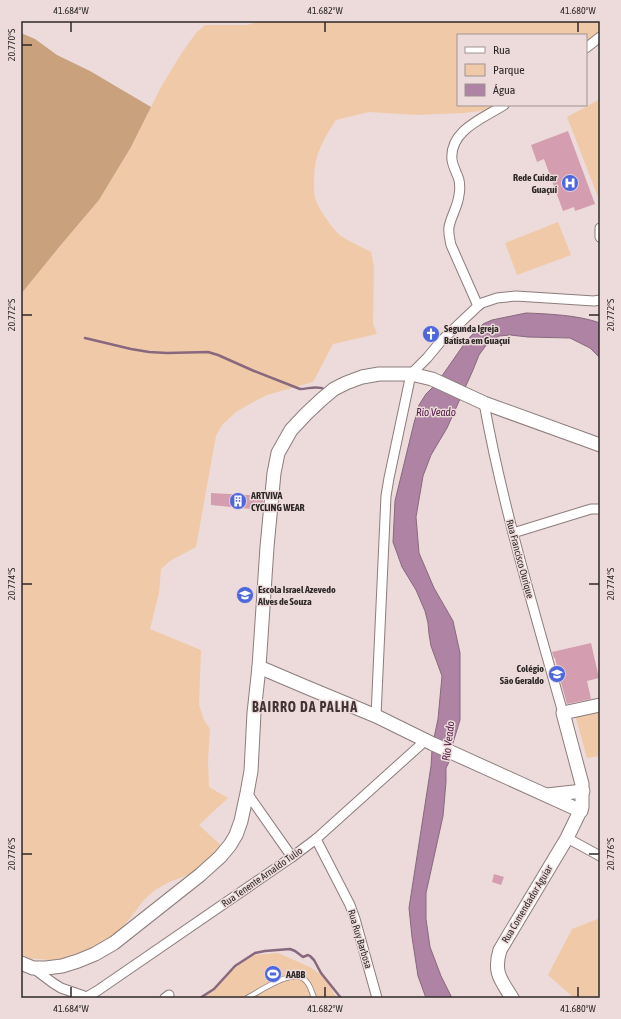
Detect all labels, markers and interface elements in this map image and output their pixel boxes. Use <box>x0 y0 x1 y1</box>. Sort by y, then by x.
text: 41.684°W <box>53 5 89 16</box>
text: 41.682°W <box>307 5 343 16</box>
text: 41.680°W <box>560 5 596 16</box>
text: 20.770°S <box>6 29 17 61</box>
legend <box>457 34 587 106</box>
text: Rua <box>493 43 510 57</box>
text: Parque <box>493 63 525 77</box>
text: Água <box>493 83 515 97</box>
place label: Rede Cuidar Guaçuí <box>513 172 558 195</box>
hospital icon: Rede Cuidar Guaçuí <box>560 173 580 193</box>
text: 20.772°S <box>6 299 17 331</box>
text: 20.772°S <box>605 299 616 331</box>
place label: Segunda Igreja Batista em Guaçuí <box>444 323 510 346</box>
church icon: Segunda Igreja Batista em Guaçuí <box>421 324 441 344</box>
water label: Rio Veado <box>416 406 456 418</box>
place label: ARTVIVA CYCLING WEAR <box>250 490 305 513</box>
building icon: ARTVIVA CYCLING WEAR <box>228 491 248 511</box>
street label: Rua Francisco Ourique <box>504 518 536 600</box>
text: 20.774°S <box>6 568 17 600</box>
text: 20.774°S <box>605 568 616 600</box>
place label: Escola Israel Azevedo Alves de Souza <box>257 584 336 607</box>
school or university icon: Escola Israel Azevedo Alves de Souza <box>235 585 255 605</box>
place label: Colégio São Geraldo <box>500 663 544 686</box>
school or university icon: Colégio São Geraldo <box>547 664 567 684</box>
district label: BAIRRO DA PALHA <box>252 699 358 715</box>
water label: Rio Veado <box>440 720 456 762</box>
text: 20.776°S <box>6 838 17 870</box>
text: 20.776°S <box>605 838 616 870</box>
street label: Rua Tenente Arnaldo Tulio <box>219 845 305 909</box>
street label: Rua Comendador Aguiar <box>499 862 555 945</box>
street label: Rua Ruy Barbosa <box>346 908 374 970</box>
sports icon: AABB <box>263 964 283 984</box>
place label: AABB <box>285 969 306 980</box>
text: 41.684°W <box>53 1003 89 1014</box>
text: 41.682°W <box>307 1003 343 1014</box>
text: 41.680°W <box>560 1003 596 1014</box>

